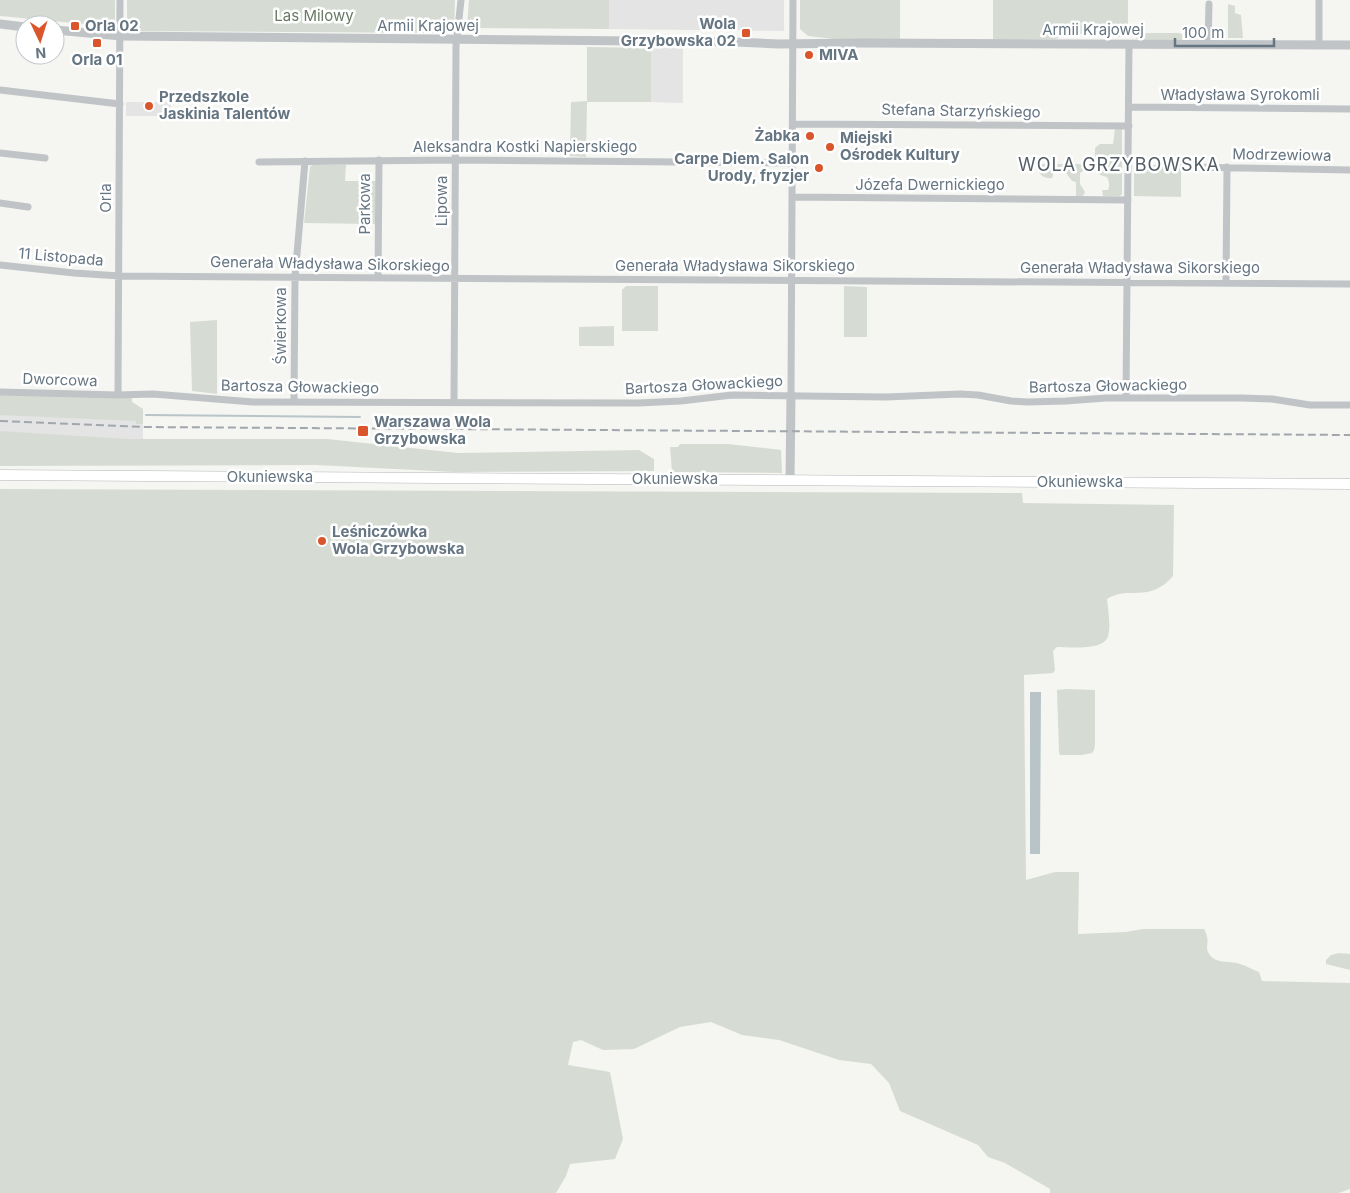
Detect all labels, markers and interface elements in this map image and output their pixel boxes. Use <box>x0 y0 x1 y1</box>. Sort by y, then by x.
park label: Las Milowy <box>274 6 354 25</box>
place label: Wola Grzybowska 02 <box>621 14 736 50</box>
north arrow <box>15 15 65 65</box>
scale bar <box>1175 15 1274 47</box>
place label: Orla 02 <box>85 16 139 35</box>
street label: Armii Krajowej <box>377 16 479 35</box>
marker: Orla 02 <box>69 20 81 32</box>
street label: Armii Krajowej <box>1042 20 1144 39</box>
text: 100 m <box>1182 23 1224 42</box>
marker: Wola Grzybowska 02 <box>740 27 752 39</box>
marker: Orla 01 <box>91 37 103 49</box>
text: N <box>35 45 47 62</box>
place label: MIVA <box>819 45 858 64</box>
marker: MIVA <box>803 49 815 61</box>
place label: Orla 01 <box>72 50 122 69</box>
street label: Władysława Syrokomli <box>1160 85 1320 104</box>
place label: Przedszkole Jaskinia Talentów <box>159 87 291 123</box>
marker: Przedszkole Jaskinia Talentów <box>143 100 155 112</box>
street label: Stefana Starzyńskiego <box>881 100 1041 121</box>
place label: Żabka <box>754 126 800 145</box>
place label: Miejski Ośrodek Kultury <box>840 128 960 164</box>
marker: Żabka <box>804 130 816 142</box>
street label: Aleksandra Kostki Napierskiego <box>413 137 637 156</box>
marker: Miejski Ośrodek Kultury <box>824 141 836 153</box>
street label: Modrzewiowa <box>1232 144 1332 165</box>
place label: Carpe Diem. Salon Urody, fryzjer <box>674 149 809 185</box>
district label: WOLA GRZYBOWSKA <box>1018 154 1220 175</box>
marker: Carpe Diem. Salon Urody, fryzjer <box>813 162 825 174</box>
street label: Parkowa <box>355 173 374 235</box>
street label: Józefa Dwernickiego <box>855 175 1005 194</box>
street label: Lipowa <box>432 176 451 226</box>
street label: Orla <box>96 183 115 213</box>
street label: 11 Listopada <box>18 243 104 270</box>
street label: Generała Władysława Sikorskiego <box>210 252 450 275</box>
street label: Generała Władysława Sikorskiego <box>615 256 855 275</box>
street label: Generała Władysława Sikorskiego <box>1020 258 1260 277</box>
street label: Świerkowa <box>271 287 290 365</box>
street label: Dworcowa <box>22 369 98 390</box>
street label: Bartosza Głowackiego <box>624 371 784 398</box>
street label: Bartosza Głowackiego <box>1029 375 1187 396</box>
street label: Bartosza Głowackiego <box>221 376 379 397</box>
place label: Warszawa Wola Grzybowska <box>374 412 491 448</box>
marker: Warszawa Wola Grzybowska <box>356 424 370 438</box>
street label: Okuniewska <box>227 467 313 486</box>
street label: Okuniewska <box>632 469 718 488</box>
street label: Okuniewska <box>1037 472 1123 491</box>
place label: Leśniczówka Wola Grzybowska <box>332 522 464 558</box>
marker: Leśniczówka Wola Grzybowska <box>316 535 328 547</box>

